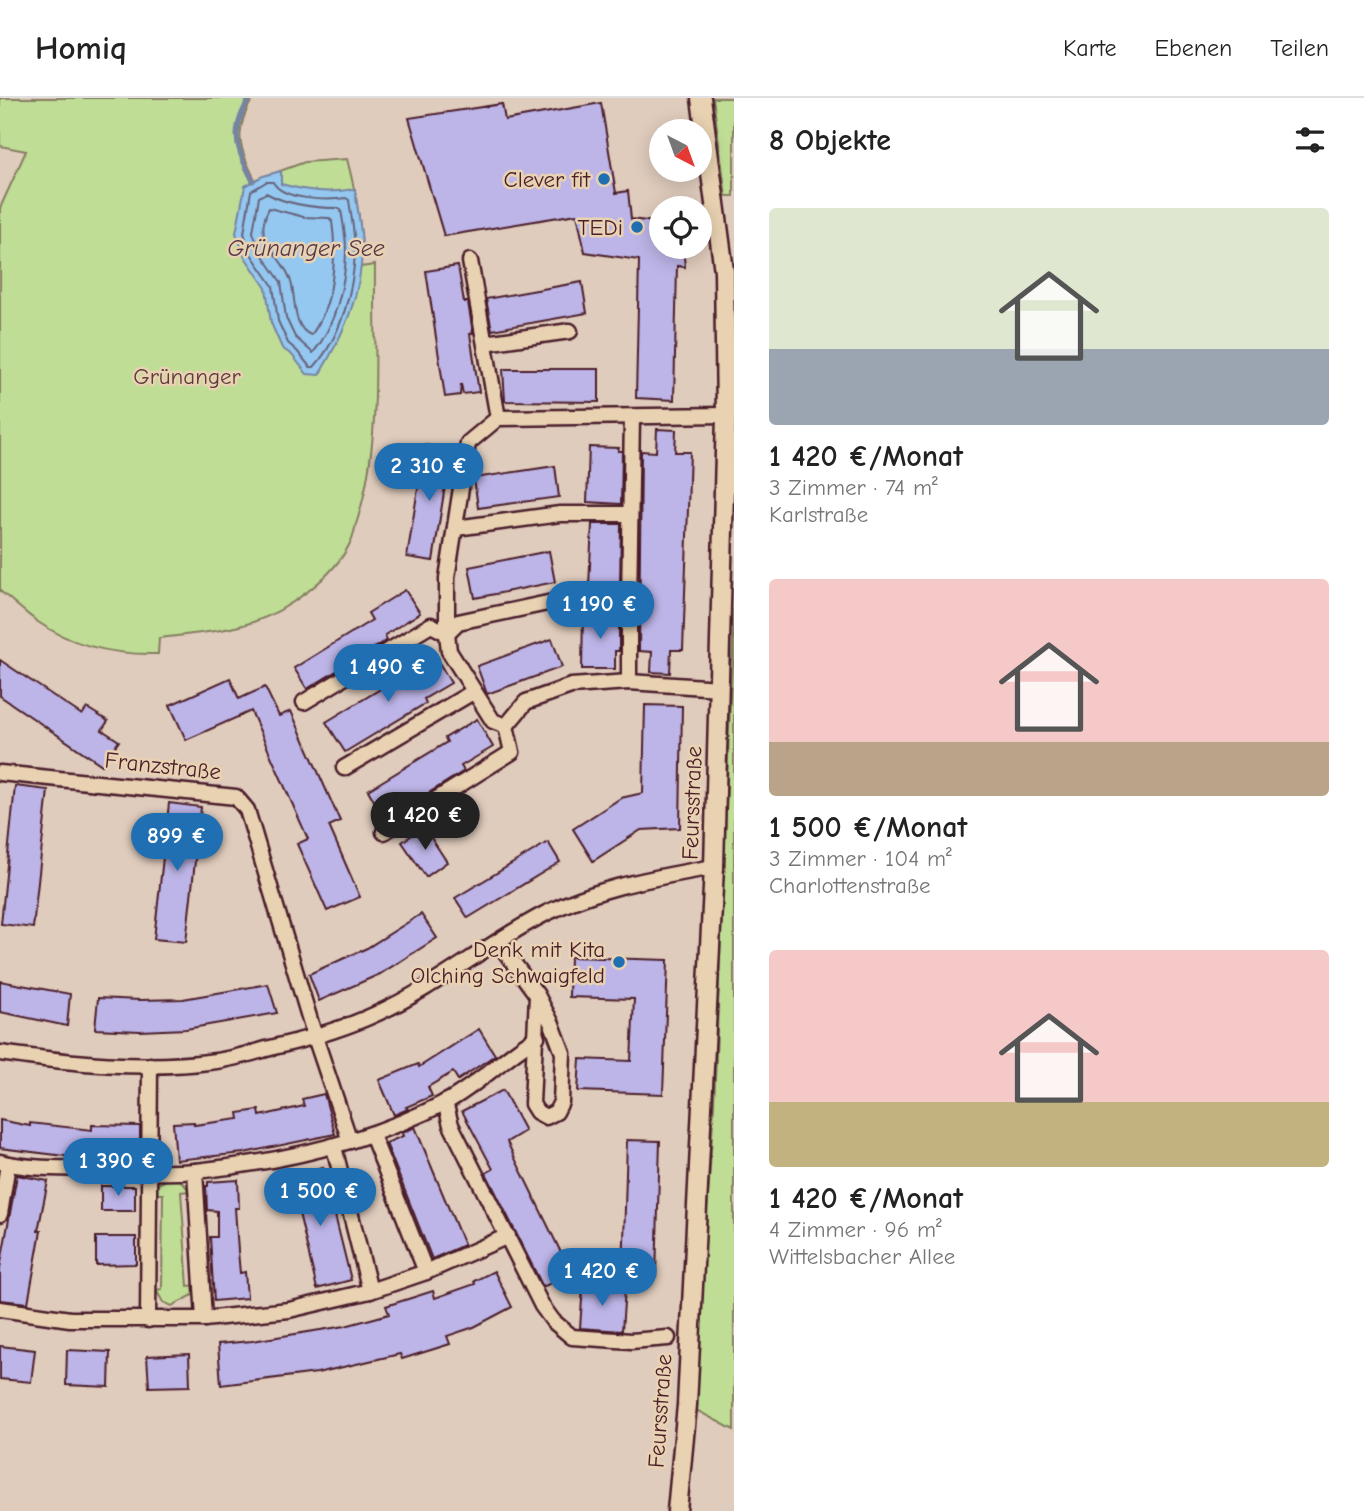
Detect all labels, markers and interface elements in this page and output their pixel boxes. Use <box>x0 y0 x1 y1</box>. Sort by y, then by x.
text: Homiq <box>35 29 127 67</box>
text: Karte <box>1063 34 1116 62</box>
text: Ebenen <box>1154 34 1232 62</box>
text: Teilen <box>1270 34 1329 62</box>
north arrow <box>649 119 712 182</box>
map controls <box>649 119 712 259</box>
icon: filters <box>1291 121 1329 159</box>
text: 8 Objekte <box>769 123 891 158</box>
place label: Clever fit <box>504 166 591 193</box>
marker: Clever fit <box>596 171 612 187</box>
button: locate <box>649 196 712 259</box>
place label: TEDi <box>577 214 623 241</box>
marker: TEDi <box>629 219 645 235</box>
water label: Grünanger See <box>227 234 385 262</box>
icon: home <box>986 253 1112 379</box>
park label: Grünanger <box>133 363 242 390</box>
text: 1 420 €/Monat <box>769 439 963 474</box>
pin: 2 310 € <box>364 444 494 503</box>
text: 2 310 € <box>390 452 468 479</box>
text: 3 Zimmer · 74 m² <box>769 474 938 501</box>
text: Karlstraße <box>769 501 868 528</box>
pin: 1 190 € <box>535 582 665 641</box>
text: 1 190 € <box>562 590 638 617</box>
icon: home <box>986 624 1112 750</box>
pin: 1 490 € <box>323 644 453 704</box>
text: 1 490 € <box>349 653 427 680</box>
street label: Feursstraße <box>677 745 707 861</box>
street label: Franzstraße <box>103 746 223 786</box>
pin: 1 420 € <box>360 792 490 852</box>
text: 1 420 € <box>387 801 463 828</box>
text: 1 500 €/Monat <box>769 810 967 845</box>
pin: 899 € <box>128 814 226 873</box>
text: 899 € <box>147 822 207 849</box>
text: 3 Zimmer · 104 m² <box>769 845 952 872</box>
text: Charlottenstraße <box>769 872 931 899</box>
place label: Denk mit Kita Olching Schwaigfeld <box>410 936 605 989</box>
marker: Denk mit Kita Olching Schwaigfeld <box>611 954 627 970</box>
icon: home <box>986 995 1112 1121</box>
pin: 1 390 € <box>53 1138 183 1198</box>
text: 1 390 € <box>79 1147 157 1174</box>
pin: 1 500 € <box>255 1168 385 1228</box>
text: 1 500 € <box>280 1177 360 1204</box>
text: 1 420 €/Monat <box>769 1181 963 1216</box>
text: 4 Zimmer · 96 m² <box>769 1216 942 1243</box>
text: Wittelsbacher Allee <box>769 1243 955 1270</box>
pin: 1 420 € <box>537 1248 667 1308</box>
text: 1 420 € <box>564 1257 640 1284</box>
street label: Feursstraße <box>643 1353 677 1469</box>

